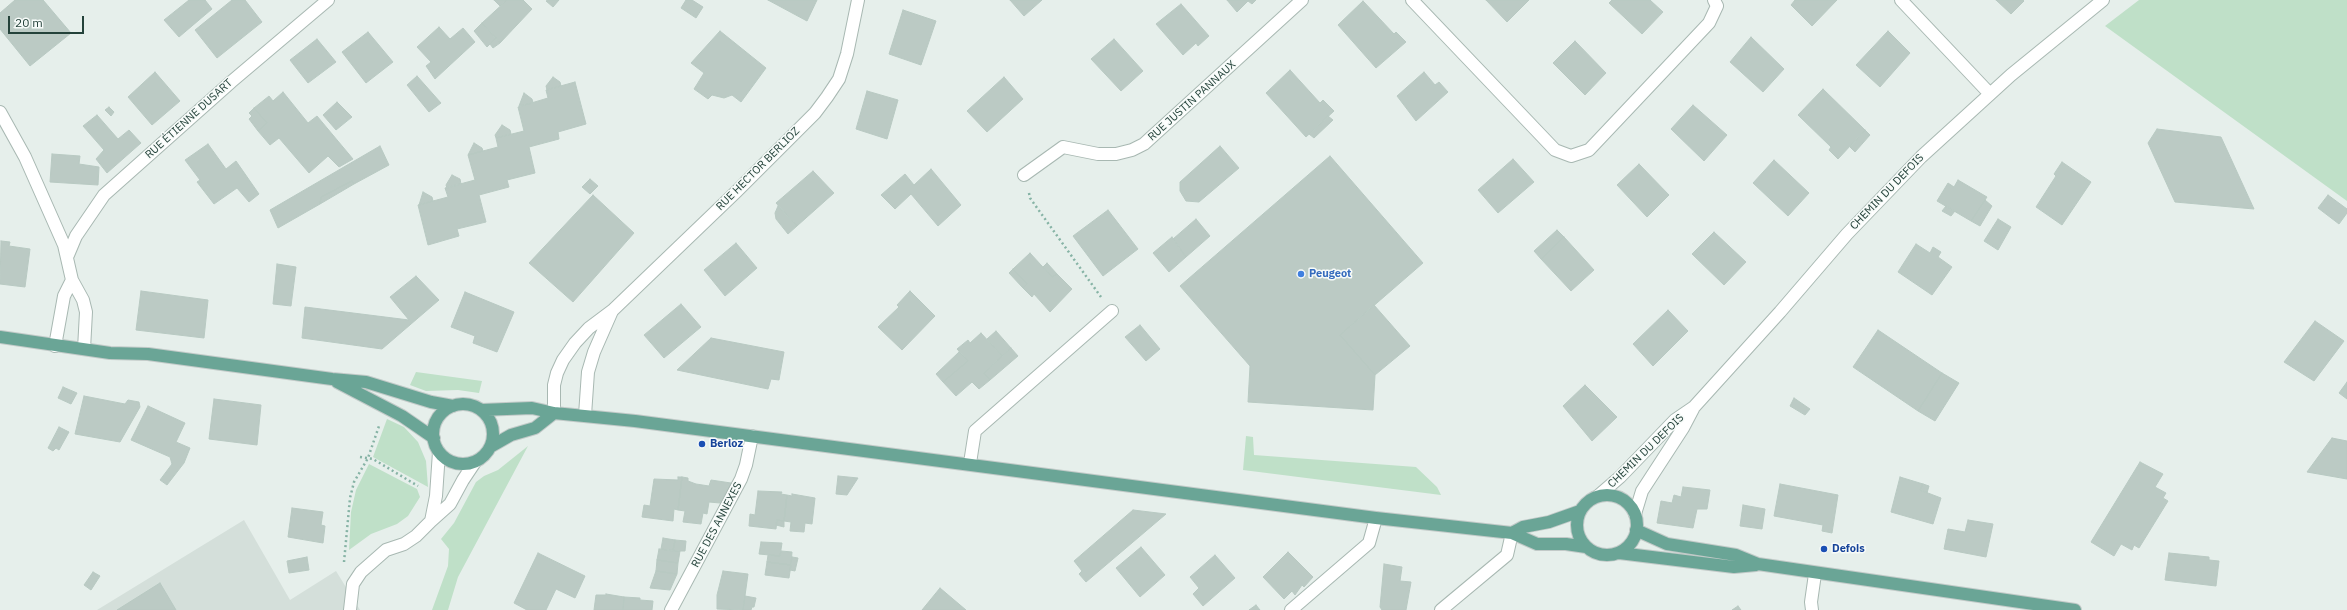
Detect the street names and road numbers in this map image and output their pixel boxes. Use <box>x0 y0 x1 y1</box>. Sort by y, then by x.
street label: RUE JUSTIN PANNAUX <box>1145 58 1239 144</box>
street label: RUE ÉTIENNE DUSART <box>143 76 235 162</box>
street label: RUE HECTOR BERLIOZ <box>714 125 802 213</box>
street label: CHEMIN DU DEFOIS <box>1847 151 1927 233</box>
street label: CHEMIN DU DEFOIS <box>1605 411 1687 491</box>
street label: RUE DES ANNEXES <box>689 480 745 570</box>

